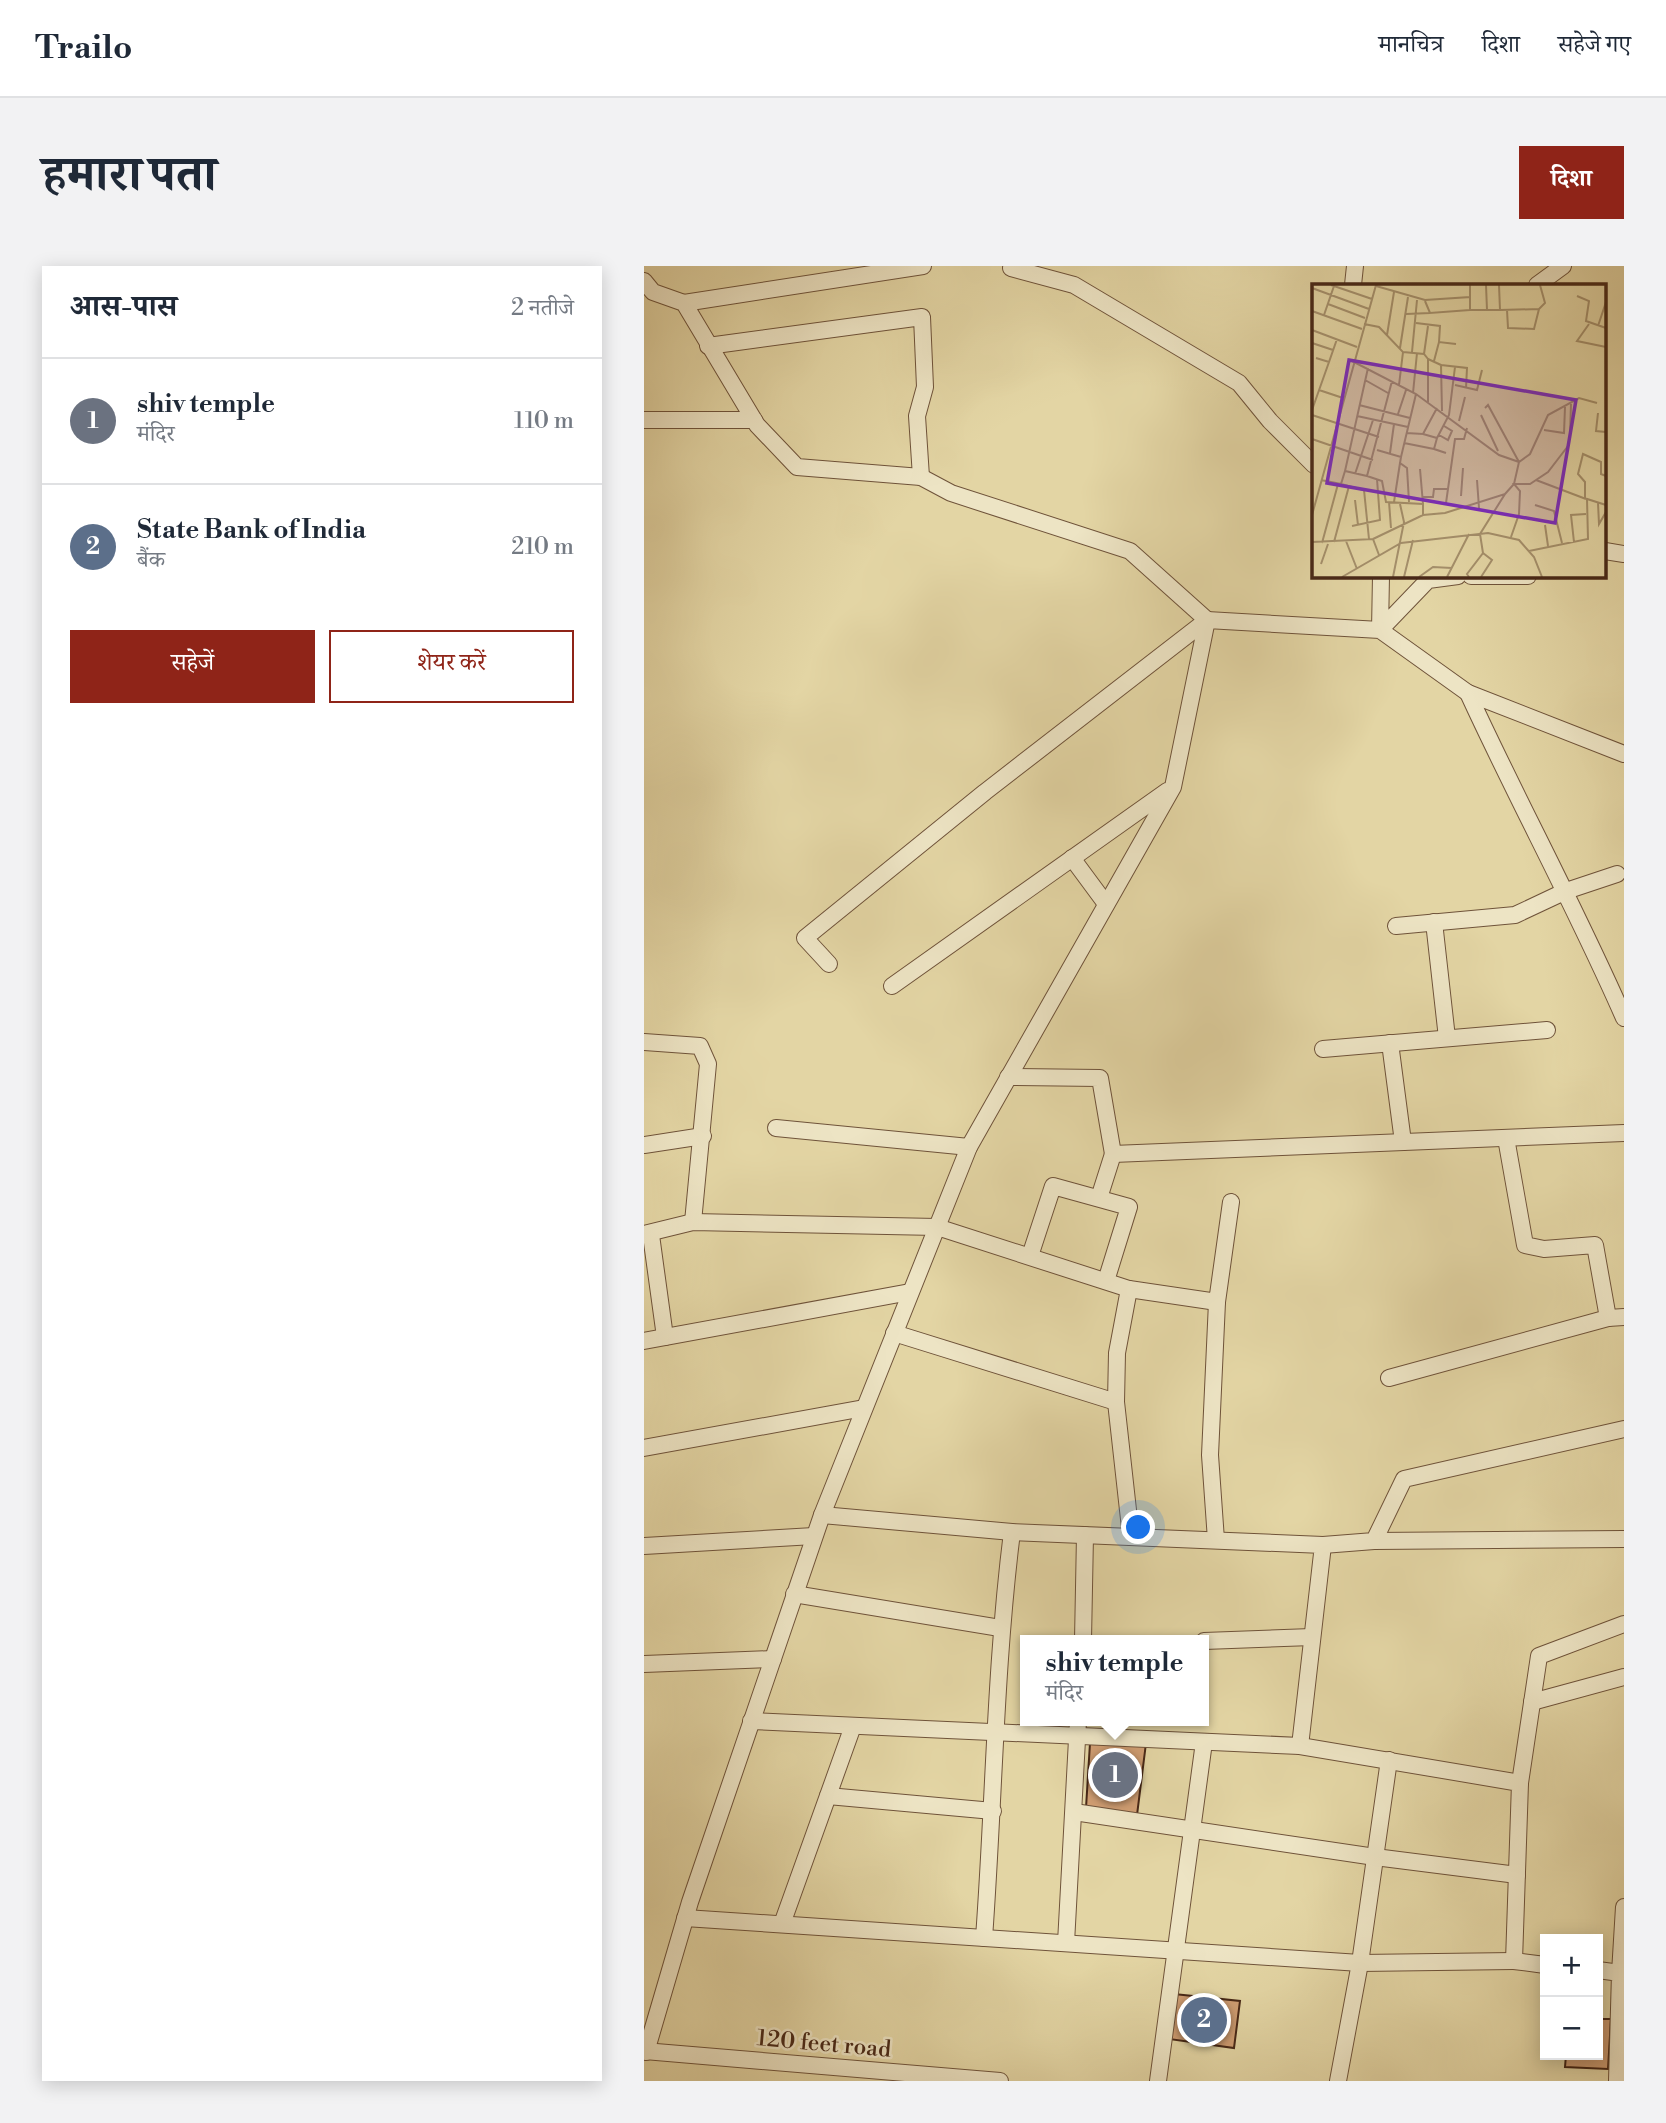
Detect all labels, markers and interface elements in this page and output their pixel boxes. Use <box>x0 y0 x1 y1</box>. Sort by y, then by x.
text: Trailo <box>35 28 132 69</box>
text: मानचित्र <box>1379 30 1444 60</box>
text: दिशा <box>1482 30 1520 60</box>
text: सहेजे गए <box>1558 30 1631 60</box>
text: हमारा पता <box>42 145 217 206</box>
button: दिशा <box>1519 146 1624 219</box>
inset map <box>1312 284 1606 578</box>
text: आस-पास <box>70 288 177 326</box>
text: 2 नतीजे <box>511 294 574 322</box>
text: shiv temple <box>137 388 275 420</box>
text: 1 <box>87 407 99 435</box>
text: 110 m <box>514 407 574 435</box>
text: मंदिर <box>137 420 175 448</box>
text: State Bank of India <box>137 514 366 546</box>
text: 2 <box>86 533 100 561</box>
text: 210 m <box>511 533 574 561</box>
text: बैंक <box>137 546 165 574</box>
button: सहेजें <box>70 630 315 703</box>
button: शेयर करें <box>329 630 574 703</box>
your location <box>1121 1510 1155 1544</box>
popup <box>1020 1635 1209 1726</box>
text: shiv temple <box>1045 1647 1184 1679</box>
text: मंदिर <box>1045 1679 1083 1707</box>
pin: 1 <box>1092 1749 1138 1801</box>
map controls <box>1540 1934 1603 2060</box>
button: + <box>1540 1934 1603 1997</box>
pin: 2 <box>1181 1994 1227 2046</box>
button: − <box>1540 1997 1603 2060</box>
street label: 120 feet road <box>756 2024 892 2064</box>

